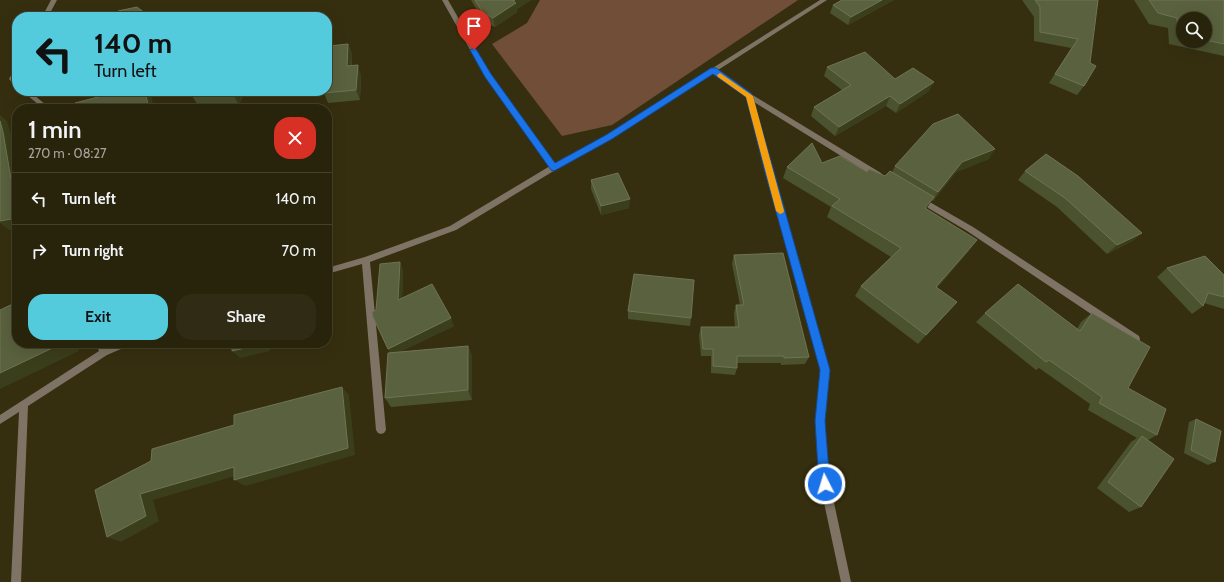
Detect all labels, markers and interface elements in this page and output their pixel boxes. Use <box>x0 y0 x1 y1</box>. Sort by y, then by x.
pin <box>457 9 491 50</box>
map controls <box>1176 12 1212 48</box>
button: search <box>1176 12 1212 48</box>
icon: arrive <box>463 15 485 37</box>
text: 140 m <box>94 26 172 60</box>
icon: left <box>28 28 80 80</box>
text: Turn left <box>94 60 157 82</box>
text: 1 min <box>28 115 82 144</box>
button: close <box>274 117 316 159</box>
text: 270 m · 08:27 <box>28 145 107 161</box>
icon: left <box>28 188 50 210</box>
text: Turn left <box>62 190 116 208</box>
text: 140 m <box>275 190 316 208</box>
icon: right <box>28 240 50 262</box>
text: Turn right <box>62 242 123 260</box>
text: 70 m <box>282 242 316 260</box>
button: Exit <box>28 294 168 340</box>
button: Share <box>176 294 316 340</box>
position arrow <box>804 463 846 505</box>

